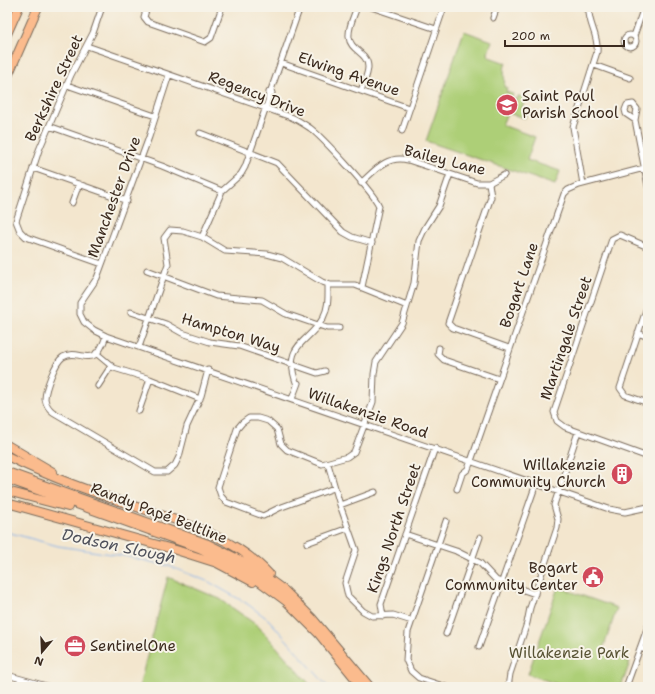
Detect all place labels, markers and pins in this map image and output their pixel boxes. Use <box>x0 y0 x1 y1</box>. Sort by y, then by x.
place label: Saint Paul Parish School <box>522 86 619 123</box>
school or university icon: Saint Paul Parish School <box>494 92 520 118</box>
place label: Willakenzie Community Church <box>471 455 606 492</box>
building icon: Willakenzie Community Church <box>609 461 635 487</box>
place label: Bogart Community Center <box>445 558 578 595</box>
public building icon: Bogart Community Center <box>580 564 606 590</box>
office icon: SentinelOne <box>62 633 88 659</box>
place label: SentinelOne <box>90 636 176 656</box>

